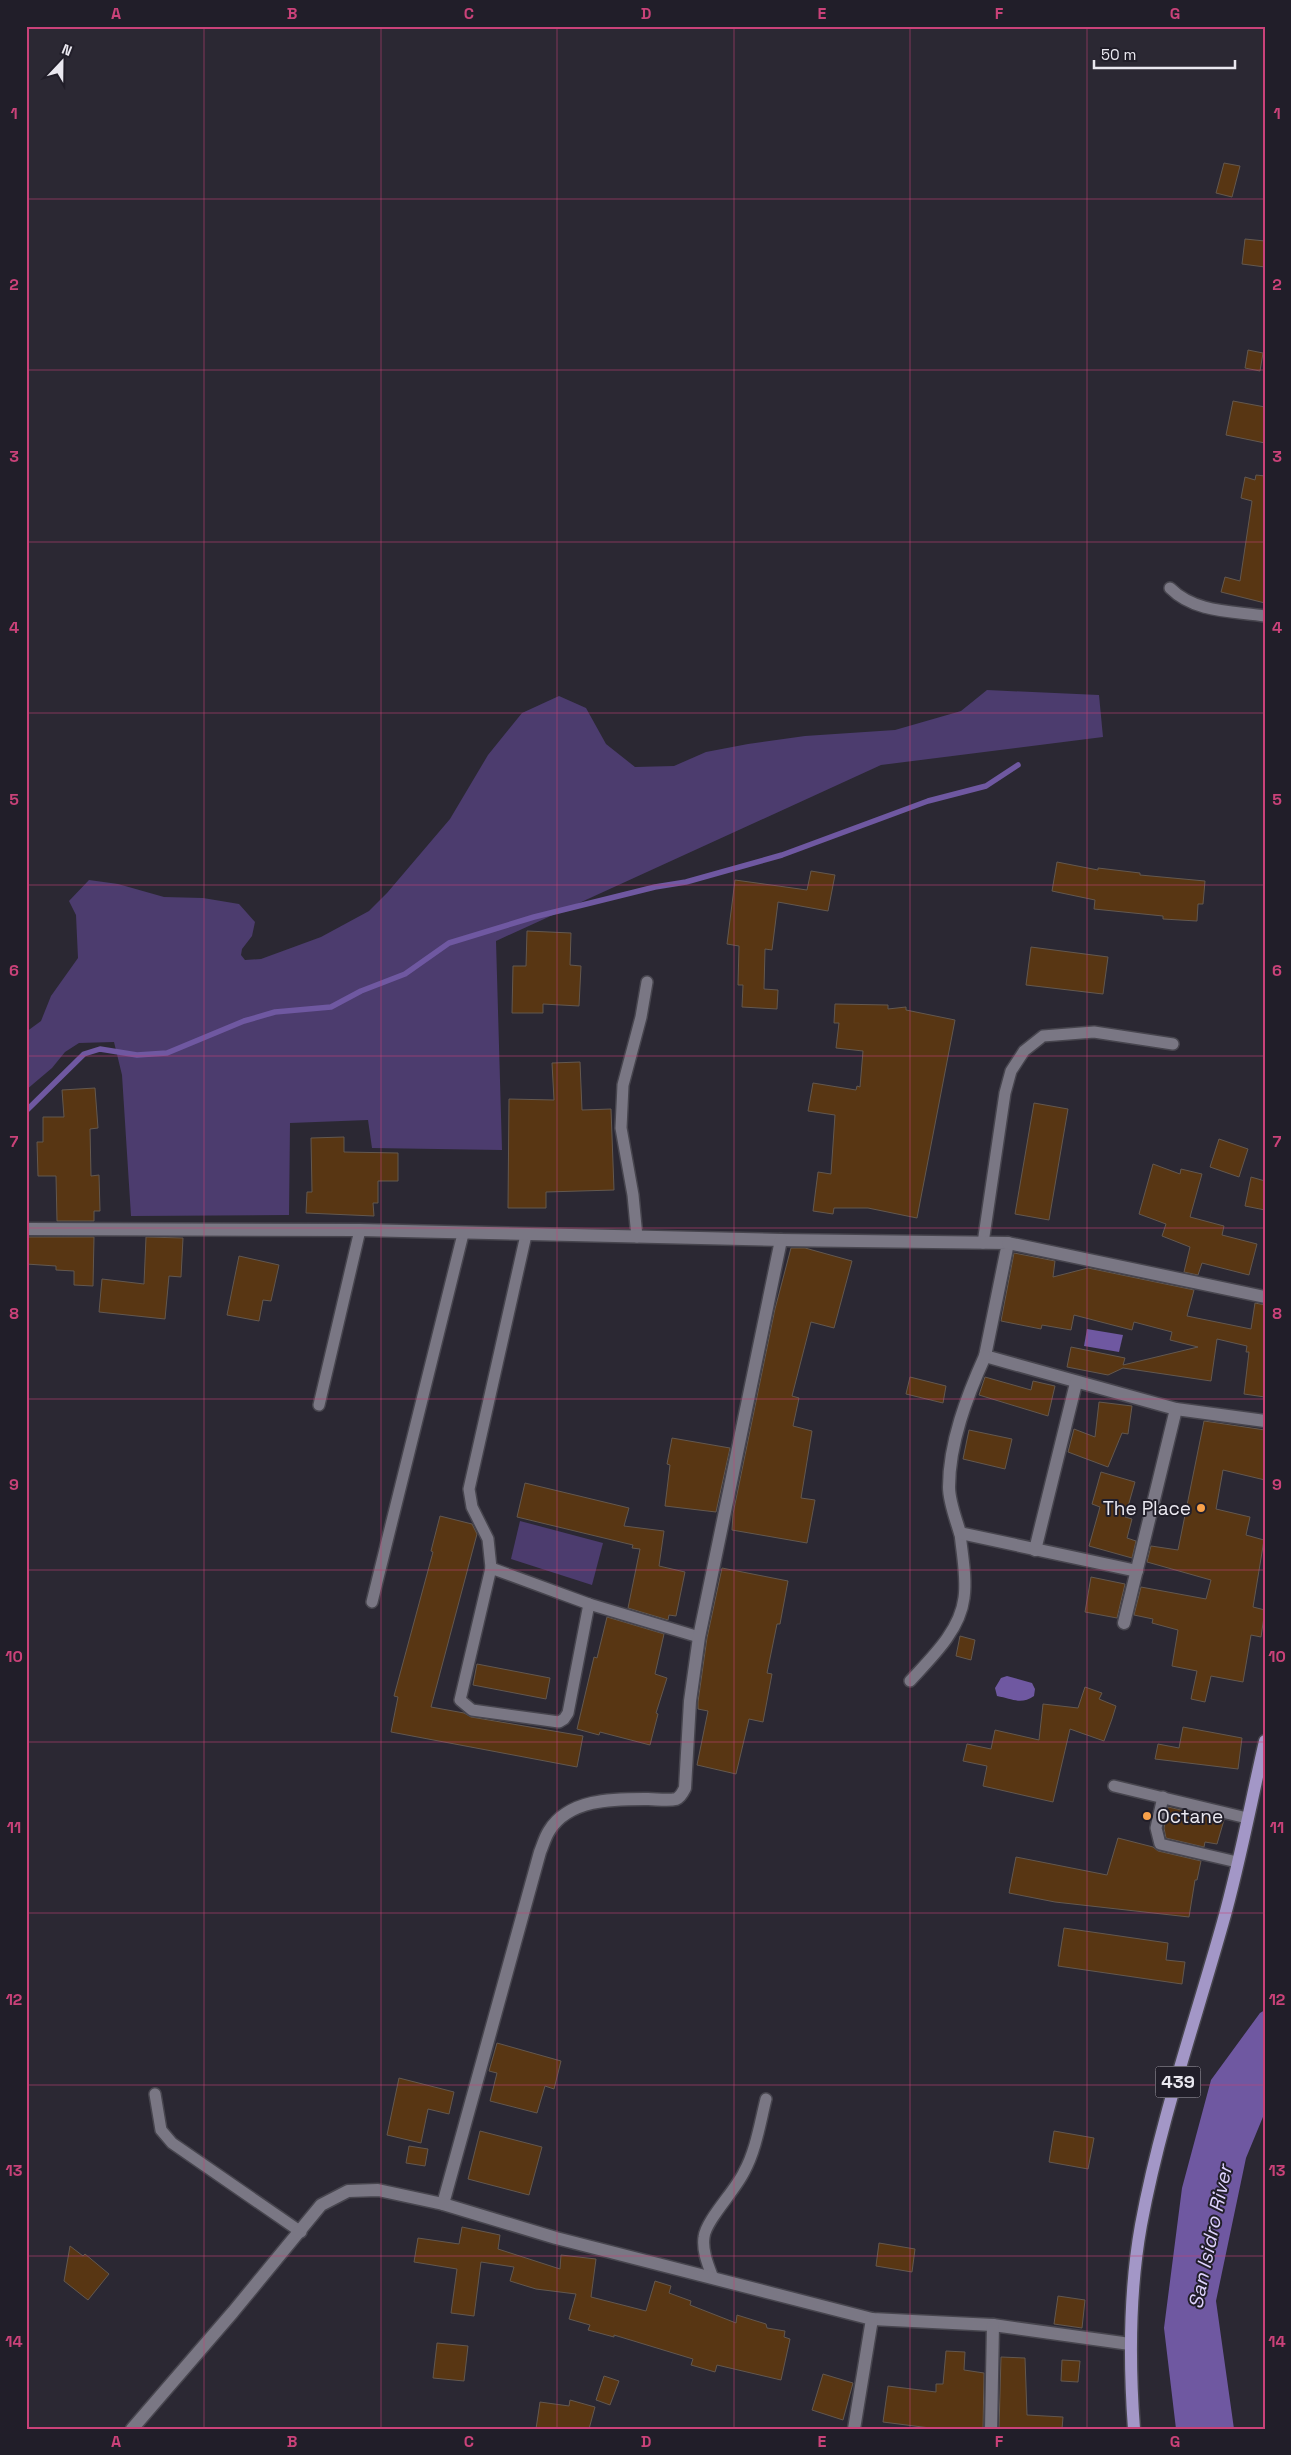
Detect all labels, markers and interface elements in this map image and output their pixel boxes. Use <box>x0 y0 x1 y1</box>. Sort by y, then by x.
text: A <box>111 3 121 24</box>
text: B <box>287 3 297 24</box>
text: C <box>464 3 474 24</box>
text: D <box>641 3 651 24</box>
text: E <box>818 3 827 24</box>
text: F <box>995 3 1004 24</box>
text: G <box>1170 3 1180 24</box>
north arrow <box>38 38 88 88</box>
scale bar <box>1094 38 1235 70</box>
text: N <box>59 40 75 60</box>
text: 50 m <box>1101 45 1136 64</box>
text: 1 <box>10 103 18 124</box>
text: 1 <box>1273 103 1281 124</box>
text: 2 <box>9 274 19 295</box>
text: 2 <box>1272 274 1282 295</box>
text: 3 <box>9 446 19 467</box>
text: 3 <box>1272 446 1282 467</box>
text: 4 <box>9 617 19 638</box>
text: 4 <box>1272 617 1282 638</box>
text: 5 <box>9 789 19 810</box>
text: 5 <box>1272 789 1282 810</box>
text: 6 <box>9 960 19 981</box>
text: 6 <box>1272 960 1282 981</box>
text: 7 <box>10 1131 19 1152</box>
text: 7 <box>1273 1131 1282 1152</box>
text: 8 <box>9 1303 19 1324</box>
text: 8 <box>1272 1303 1282 1324</box>
text: 9 <box>9 1474 19 1495</box>
text: 9 <box>1272 1474 1282 1495</box>
place label: The Place <box>1103 1496 1191 1521</box>
marker: The Place <box>1195 1502 1207 1514</box>
text: 10 <box>5 1646 23 1667</box>
text: 10 <box>1268 1646 1286 1667</box>
place label: Octane <box>1157 1804 1223 1829</box>
marker: Octane <box>1141 1810 1153 1822</box>
text: 11 <box>7 1817 21 1838</box>
text: 11 <box>1270 1817 1284 1838</box>
text: 12 <box>6 1989 22 2010</box>
text: 12 <box>1269 1989 1285 2010</box>
road number: 439 <box>1156 2066 1200 2098</box>
text: 13 <box>6 2160 23 2181</box>
water label: San Isidro River <box>1182 2160 1238 2311</box>
text: 13 <box>1269 2160 1286 2181</box>
text: 14 <box>5 2331 23 2352</box>
text: 14 <box>1268 2331 1286 2352</box>
text: A <box>111 2431 121 2452</box>
text: B <box>287 2431 297 2452</box>
text: C <box>464 2431 474 2452</box>
text: D <box>641 2431 651 2452</box>
text: E <box>818 2431 827 2452</box>
text: F <box>995 2431 1004 2452</box>
text: G <box>1170 2431 1180 2452</box>

